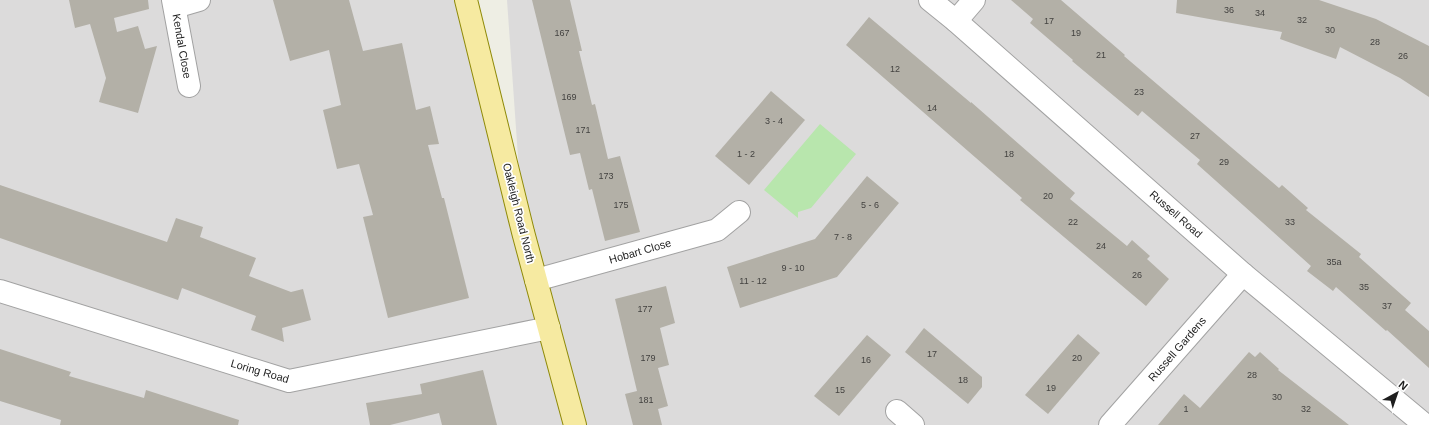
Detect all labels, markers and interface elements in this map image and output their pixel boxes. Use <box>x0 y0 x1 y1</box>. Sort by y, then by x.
house number: 36 <box>1224 5 1234 15</box>
house number: 34 <box>1255 8 1265 18</box>
street label: Kendal Close <box>170 13 194 79</box>
house number: 32 <box>1297 15 1307 25</box>
house number: 17 <box>1044 16 1054 26</box>
house number: 30 <box>1325 25 1335 35</box>
house number: 167 <box>554 28 570 38</box>
house number: 19 <box>1071 28 1081 38</box>
house number: 28 <box>1370 37 1380 47</box>
house number: 21 <box>1096 50 1106 60</box>
house number: 26 <box>1398 51 1408 61</box>
house number: 12 <box>890 64 900 74</box>
house number: 23 <box>1134 87 1144 97</box>
house number: 169 <box>561 92 577 102</box>
house number: 14 <box>927 103 937 113</box>
house number: 3 - 4 <box>765 116 783 126</box>
house number: 171 <box>575 125 591 135</box>
house number: 27 <box>1190 131 1200 141</box>
house number: 1 - 2 <box>737 149 755 159</box>
house number: 18 <box>1004 149 1014 159</box>
house number: 29 <box>1219 157 1229 167</box>
street label: Oakleigh Road North <box>501 162 537 264</box>
house number: 173 <box>598 171 614 181</box>
street label: Russell Road <box>1147 188 1205 240</box>
house number: 20 <box>1043 191 1053 201</box>
house number: 175 <box>613 200 629 210</box>
house number: 5 - 6 <box>861 200 879 210</box>
house number: 22 <box>1068 217 1078 227</box>
house number: 33 <box>1285 217 1295 227</box>
house number: 7 - 8 <box>834 232 852 242</box>
street label: Hobart Close <box>607 236 673 266</box>
house number: 24 <box>1096 241 1106 251</box>
house number: 35a <box>1326 257 1342 267</box>
house number: 9 - 10 <box>781 263 805 273</box>
house number: 26 <box>1132 270 1142 280</box>
house number: 11 - 12 <box>739 276 767 286</box>
house number: 35 <box>1359 282 1369 292</box>
house number: 37 <box>1382 301 1392 311</box>
house number: 177 <box>637 304 653 314</box>
street label: Russell Gardens <box>1146 314 1209 384</box>
house number: 17 <box>927 349 937 359</box>
house number: 179 <box>640 353 656 363</box>
house number: 20 <box>1072 353 1082 363</box>
house number: 16 <box>861 355 871 365</box>
street label: Loring Road <box>230 357 290 385</box>
house number: 28 <box>1247 370 1257 380</box>
north arrow <box>1377 373 1417 413</box>
house number: 18 <box>958 375 968 385</box>
text: N <box>1397 378 1410 393</box>
house number: 19 <box>1046 383 1056 393</box>
house number: 15 <box>835 385 845 395</box>
house number: 30 <box>1272 392 1282 402</box>
house number: 181 <box>638 395 654 405</box>
house number: 1 <box>1183 404 1189 414</box>
house number: 32 <box>1301 404 1311 414</box>

